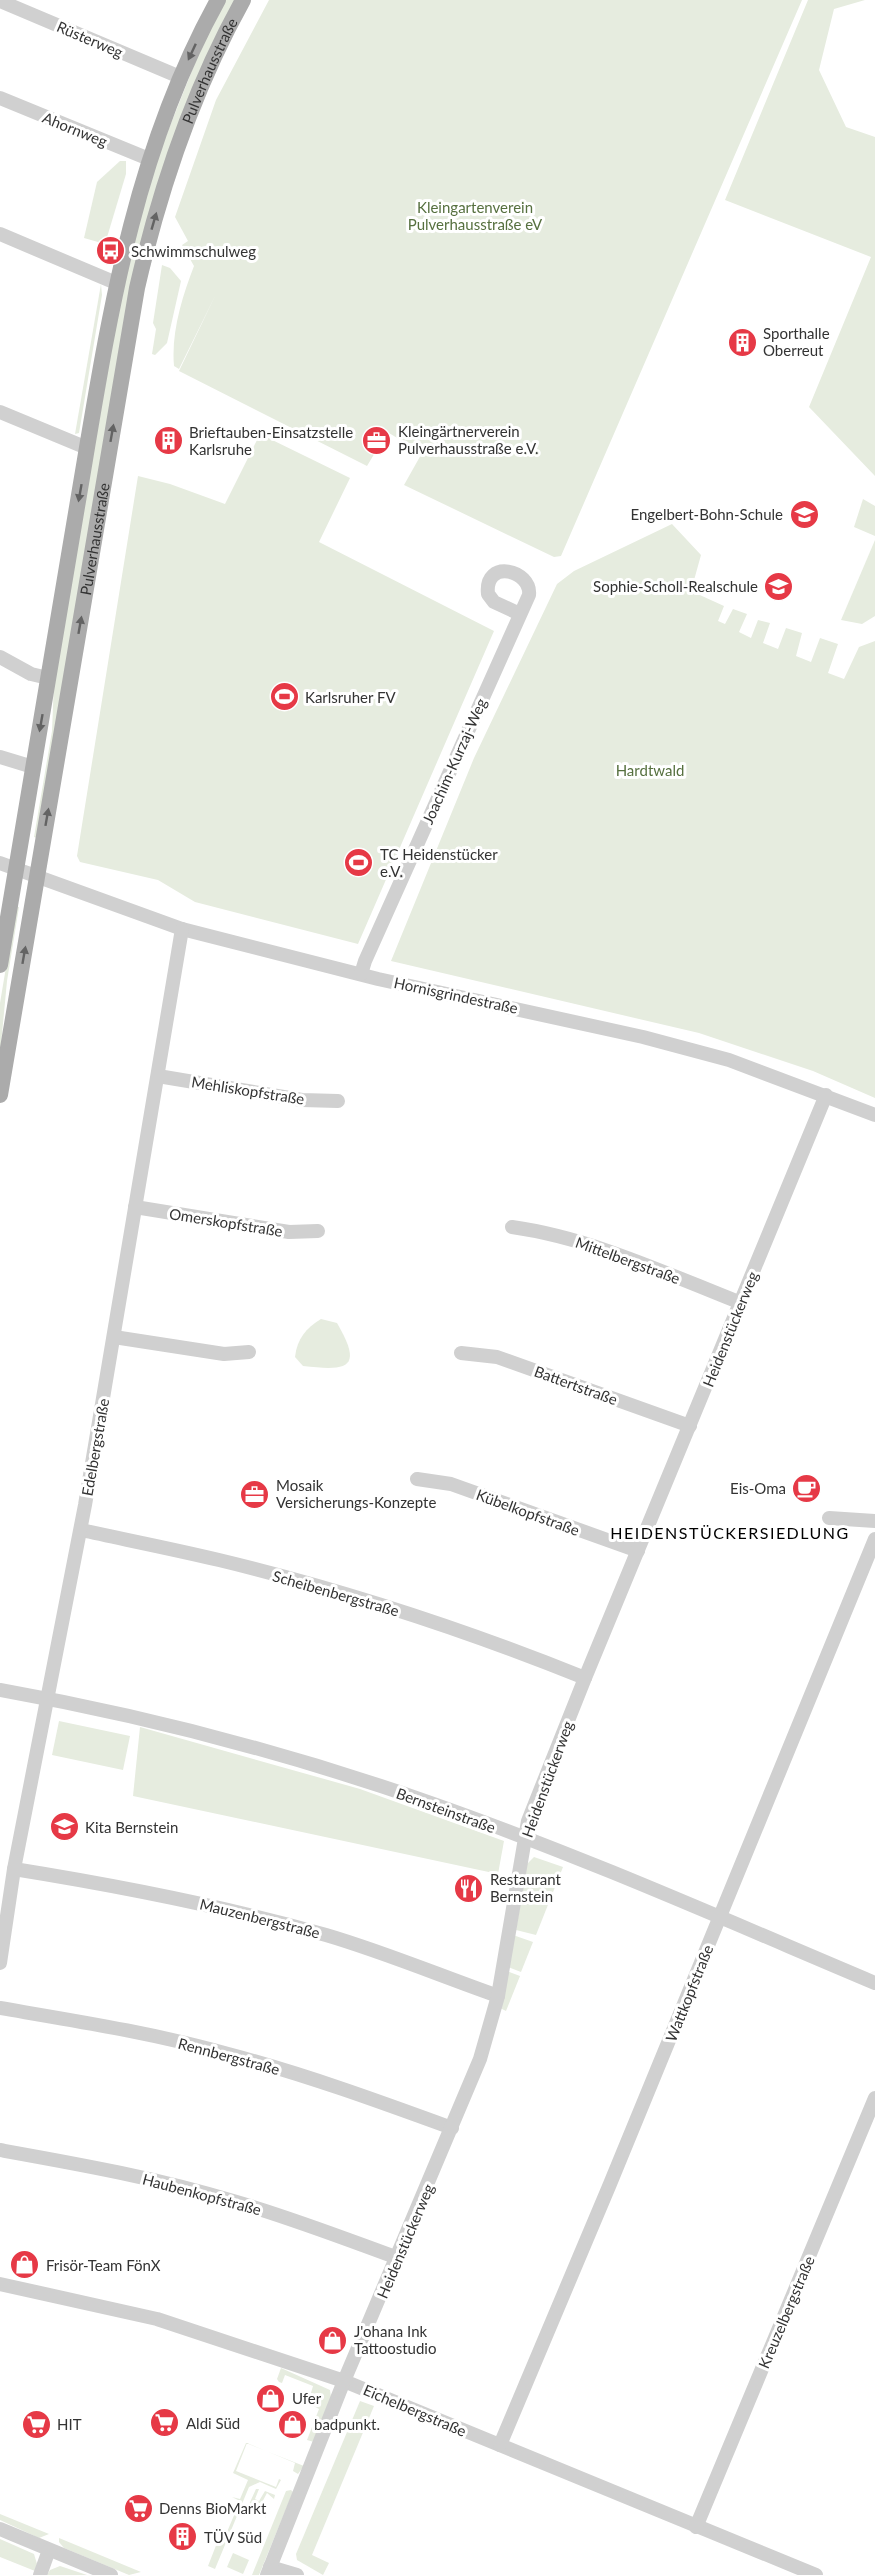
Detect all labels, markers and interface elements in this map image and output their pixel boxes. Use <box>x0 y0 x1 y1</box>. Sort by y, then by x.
street label: Pulverhausstraße <box>178 15 241 126</box>
street label: Rüsterweg <box>54 17 126 61</box>
one-way arrow <box>187 44 196 61</box>
street label: Ahornweg <box>40 108 110 150</box>
park label: Kleingartenverein Pulverhausstraße eV <box>408 198 543 233</box>
one-way arrow <box>150 212 159 230</box>
bus stop icon: Schwimmschulweg <box>94 235 126 267</box>
place label: Schwimmschulweg <box>131 242 256 260</box>
place label: Sporthalle Oberreut <box>763 324 830 359</box>
building icon: Sporthalle Oberreut <box>726 326 758 358</box>
place label: Kleingärtnerverein Pulverhausstraße e.V. <box>398 422 539 457</box>
one-way arrow <box>108 423 117 442</box>
place label: Brieftauben-Einsatzstelle Karlsruhe <box>189 423 353 458</box>
office icon: Kleingärtnerverein Pulverhausstraße e.V. <box>361 424 393 456</box>
building icon: Brieftauben-Einsatzstelle Karlsruhe <box>152 425 184 457</box>
street label: Pulverhausstraße <box>76 481 113 597</box>
one-way arrow <box>75 484 84 503</box>
school or university icon: Engelbert-Bohn-Schule <box>788 498 820 530</box>
place label: Engelbert-Bohn-Schule <box>630 505 783 523</box>
school or university icon: Sophie-Scholl-Realschule <box>763 570 795 602</box>
place label: Sophie-Scholl-Realschule <box>593 577 758 595</box>
one-way arrow <box>75 615 84 634</box>
sports icon: Karlsruher FV <box>268 681 300 713</box>
place label: Karlsruher FV <box>305 688 396 706</box>
street label: Joachim-Kurzaj-Weg <box>418 695 490 827</box>
one-way arrow <box>36 714 45 733</box>
park label: Hardtwald <box>616 761 684 779</box>
one-way arrow <box>43 807 52 826</box>
place label: TC Heidenstücker e.V. <box>380 845 498 880</box>
sports icon: TC Heidenstücker e.V. <box>343 847 375 879</box>
one-way arrow <box>19 946 28 965</box>
street label: Hornisgrindestraße <box>392 973 520 1017</box>
street label: Mehliskopfstraße <box>190 1072 306 1108</box>
street label: Omerskopfstraße <box>168 1204 284 1240</box>
street label: Mittelbergstraße <box>573 1233 683 1287</box>
street label: Heidenstückerweg <box>699 1269 761 1389</box>
street label: Battertstraße <box>532 1362 620 1408</box>
street label: Edelbergstraße <box>78 1397 112 1497</box>
cafe icon: Eis-Oma <box>791 1472 823 1504</box>
place label: Mosaik Versicherungs-Konzepte <box>276 1476 436 1511</box>
office icon: Mosaik Versicherungs-Konzepte <box>239 1478 271 1510</box>
place label: Eis-Oma <box>730 1479 786 1497</box>
street label: Kübelkopfstraße <box>474 1485 582 1539</box>
district label: HEIDENSTÜCKERSIEDLUNG <box>610 1523 850 1542</box>
street label: Scheibenbergstraße <box>271 1566 401 1620</box>
street label: Heidenstückerweg <box>518 1718 577 1840</box>
street label: Bernsteinstraße <box>394 1784 498 1836</box>
school or university icon: Kita Bernstein <box>48 1811 80 1843</box>
place label: Kita Bernstein <box>85 1818 178 1836</box>
place label: Restaurant Bernstein <box>490 1870 562 1905</box>
restaurant icon: Restaurant Bernstein <box>453 1872 485 1904</box>
street label: Mauzenbergstraße <box>198 1894 322 1942</box>
street label: Wattkopfstraße <box>661 1942 717 2044</box>
street label: Rennbergstraße <box>176 2034 282 2078</box>
street label: Haubenkopfstraße <box>141 2169 263 2219</box>
street label: Heidenstückerweg <box>373 2181 437 2301</box>
shop icon: Frisör-Team FönX <box>9 2249 41 2281</box>
street label: Kreuzelbergstraße <box>754 2253 818 2371</box>
place label: Frisör-Team FönX <box>46 2256 161 2274</box>
place label: J'ohana Ink Tattoostudio <box>354 2322 436 2357</box>
shop icon: J'ohana Ink Tattoostudio <box>317 2324 349 2356</box>
street label: Eichelbergstraße <box>361 2380 469 2440</box>
shop icon: Ufer <box>255 2382 287 2414</box>
place label: Ufer <box>292 2389 322 2407</box>
supermarket icon: Aldi Süd <box>149 2407 181 2439</box>
supermarket icon: HIT <box>20 2408 52 2440</box>
shop icon: badpunkt. <box>277 2408 309 2440</box>
place label: Aldi Süd <box>186 2414 240 2432</box>
place label: HIT <box>57 2415 82 2433</box>
place label: badpunkt. <box>314 2415 380 2433</box>
supermarket icon: Denns BioMarkt <box>122 2492 154 2524</box>
place label: Denns BioMarkt <box>159 2499 267 2517</box>
building icon: TÜV Süd <box>167 2521 199 2553</box>
place label: TÜV Süd <box>204 2528 262 2546</box>

